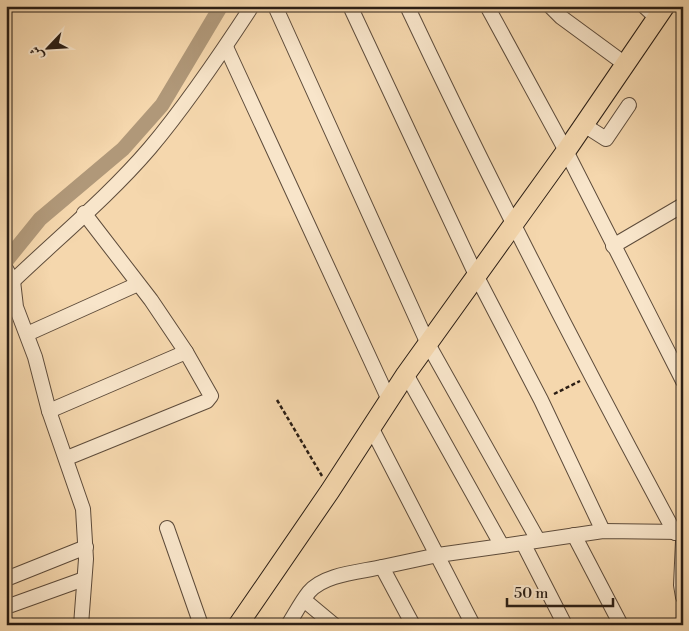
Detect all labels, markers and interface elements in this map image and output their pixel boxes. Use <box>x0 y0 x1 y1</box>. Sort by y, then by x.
north arrow <box>22 22 72 72</box>
text: ش <box>26 43 48 63</box>
scale bar <box>507 576 613 608</box>
text: 50 m <box>514 584 548 603</box>

